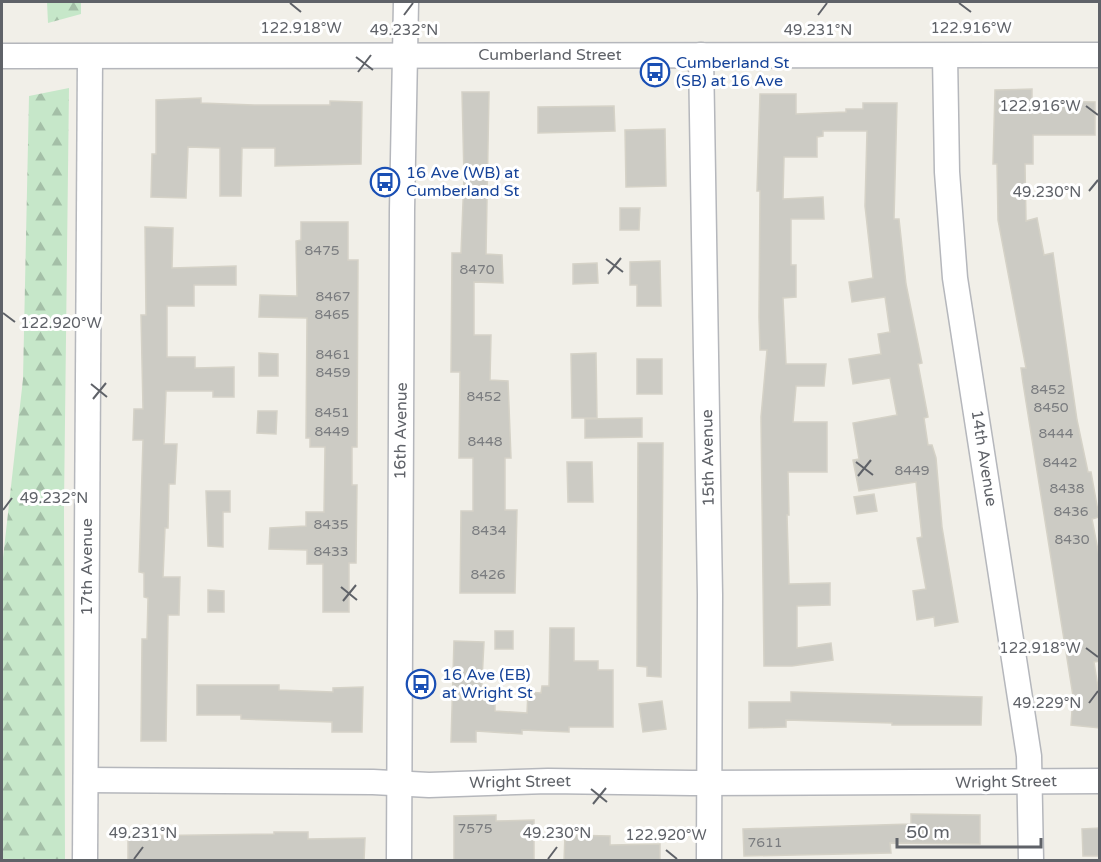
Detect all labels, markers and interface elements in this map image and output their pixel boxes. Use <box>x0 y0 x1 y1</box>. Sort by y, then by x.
text: 122.918°W <box>260 19 342 37</box>
text: 122.916°W <box>930 19 1012 37</box>
text: 49.232°N <box>370 21 438 39</box>
text: 49.231°N <box>784 21 852 39</box>
street label: Cumberland Street <box>478 45 622 65</box>
place label: Cumberland St (SB) at 16 Ave <box>676 53 789 91</box>
bus stop icon: Cumberland St (SB) at 16 Ave <box>639 56 671 88</box>
text: 122.916°W <box>999 97 1081 115</box>
place label: 16 Ave (WB) at Cumberland St <box>406 163 519 201</box>
bus stop icon: 16 Ave (WB) at Cumberland St <box>369 166 401 198</box>
text: 49.230°N <box>1013 183 1081 201</box>
house number: 8475 <box>304 242 340 259</box>
house number: 8470 <box>459 261 495 278</box>
house number: 8467 <box>315 288 351 305</box>
house number: 8465 <box>314 306 350 323</box>
text: 122.920°W <box>20 314 102 332</box>
house number: 8461 <box>315 346 351 363</box>
house number: 8459 <box>315 364 351 381</box>
house number: 8452 <box>1030 381 1066 398</box>
street label: 16th Avenue <box>390 382 412 480</box>
house number: 8452 <box>466 388 502 405</box>
house number: 8450 <box>1033 399 1069 416</box>
house number: 8451 <box>314 404 350 421</box>
street label: 14th Avenue <box>967 408 1001 508</box>
street label: 15th Avenue <box>697 409 719 507</box>
house number: 8449 <box>314 423 350 440</box>
house number: 8444 <box>1038 425 1074 442</box>
house number: 8448 <box>467 433 503 450</box>
house number: 8442 <box>1042 454 1078 471</box>
house number: 8449 <box>894 462 930 479</box>
house number: 8438 <box>1049 480 1085 497</box>
text: 49.232°N <box>20 489 88 507</box>
house number: 8436 <box>1053 503 1089 520</box>
house number: 8435 <box>313 516 349 533</box>
street label: 17th Avenue <box>77 518 97 616</box>
house number: 8434 <box>471 522 507 539</box>
house number: 8430 <box>1054 531 1090 548</box>
house number: 8433 <box>313 543 349 560</box>
house number: 8426 <box>470 566 506 583</box>
text: 122.918°W <box>999 639 1081 657</box>
place label: 16 Ave (EB) at Wright St <box>442 665 533 703</box>
bus stop icon: 16 Ave (EB) at Wright St <box>405 668 437 700</box>
text: 49.229°N <box>1013 694 1081 712</box>
street label: Wright Street <box>469 771 571 793</box>
street label: Wright Street <box>955 771 1057 793</box>
scale bar <box>897 811 1041 849</box>
house number: 7575 <box>457 820 493 837</box>
text: 50 m <box>906 821 950 843</box>
text: 49.231°N <box>109 824 177 842</box>
text: 49.230°N <box>523 824 591 842</box>
text: 122.920°W <box>625 826 707 844</box>
house number: 7611 <box>747 834 783 851</box>

